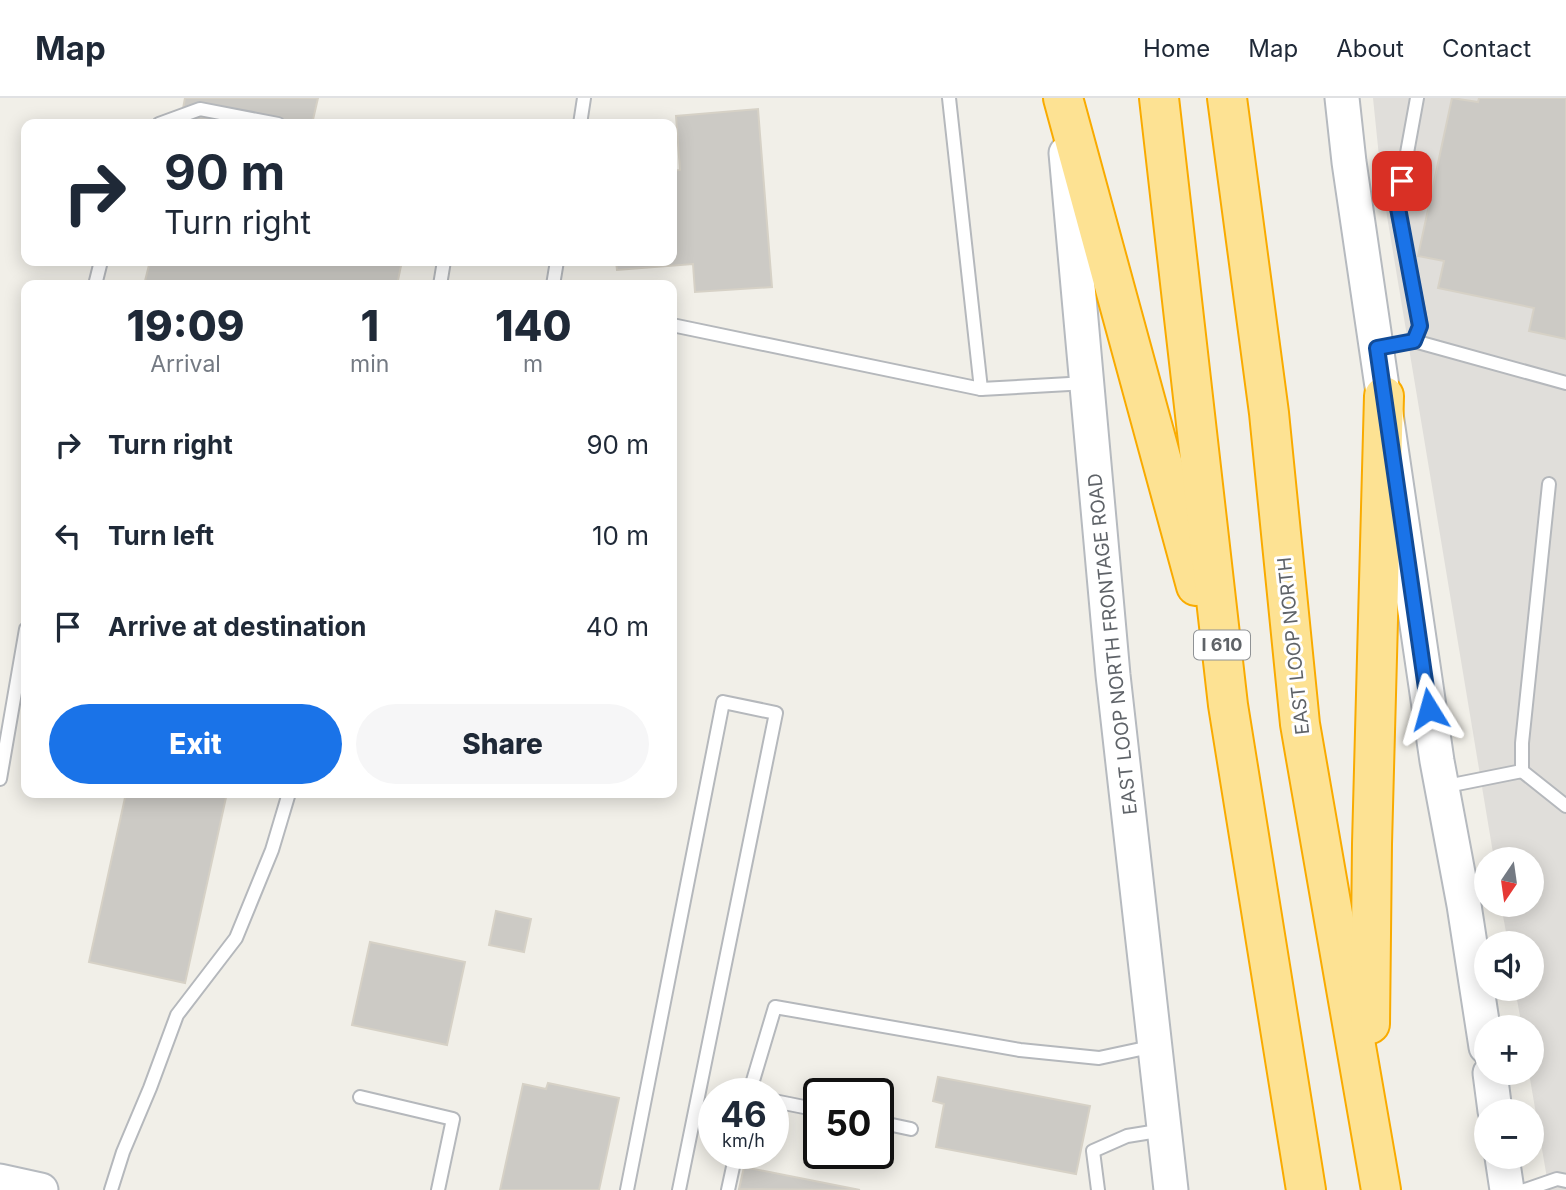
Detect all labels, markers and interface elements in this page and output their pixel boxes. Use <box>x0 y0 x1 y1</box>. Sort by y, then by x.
text: Map <box>35 28 106 68</box>
text: Home <box>1143 34 1210 63</box>
text: Map <box>1248 34 1298 63</box>
text: About <box>1336 34 1404 63</box>
text: Contact <box>1442 34 1531 63</box>
text: 90 m <box>164 143 285 202</box>
icon: right <box>49 147 140 238</box>
pin <box>1372 151 1432 211</box>
icon: arrive <box>1383 162 1421 200</box>
text: Turn right <box>164 203 311 242</box>
text: 19:09 <box>127 300 245 351</box>
text: 1 <box>360 300 379 351</box>
text: 140 <box>495 300 571 351</box>
text: Arrival <box>150 350 221 378</box>
text: min <box>350 350 389 378</box>
text: m <box>523 350 543 378</box>
icon: right <box>49 426 87 464</box>
text: Turn right <box>108 429 233 460</box>
text: 90 m <box>586 429 649 460</box>
street label: EAST LOOP NORTH FRONTAGE ROAD <box>1083 472 1142 816</box>
icon: left <box>49 517 87 555</box>
text: Turn left <box>108 520 214 551</box>
text: 10 m <box>592 520 649 551</box>
street label: EAST LOOP NORTH <box>1273 556 1314 736</box>
icon: arrive <box>49 608 87 646</box>
text: Arrive at destination <box>108 611 367 642</box>
text: 40 m <box>586 611 649 642</box>
road number: I 610 <box>1194 630 1250 660</box>
position arrow <box>1392 672 1466 746</box>
button: Exit <box>49 704 342 784</box>
button: Share <box>356 704 649 784</box>
north arrow <box>1474 847 1544 917</box>
map controls <box>1474 847 1544 1169</box>
button: sound <box>1474 931 1544 1001</box>
button: + <box>1474 1015 1544 1085</box>
speed limit sign: 50 <box>803 1078 894 1169</box>
text: 46 <box>720 1093 767 1135</box>
button: − <box>1474 1099 1544 1169</box>
text: km/h <box>722 1130 765 1151</box>

